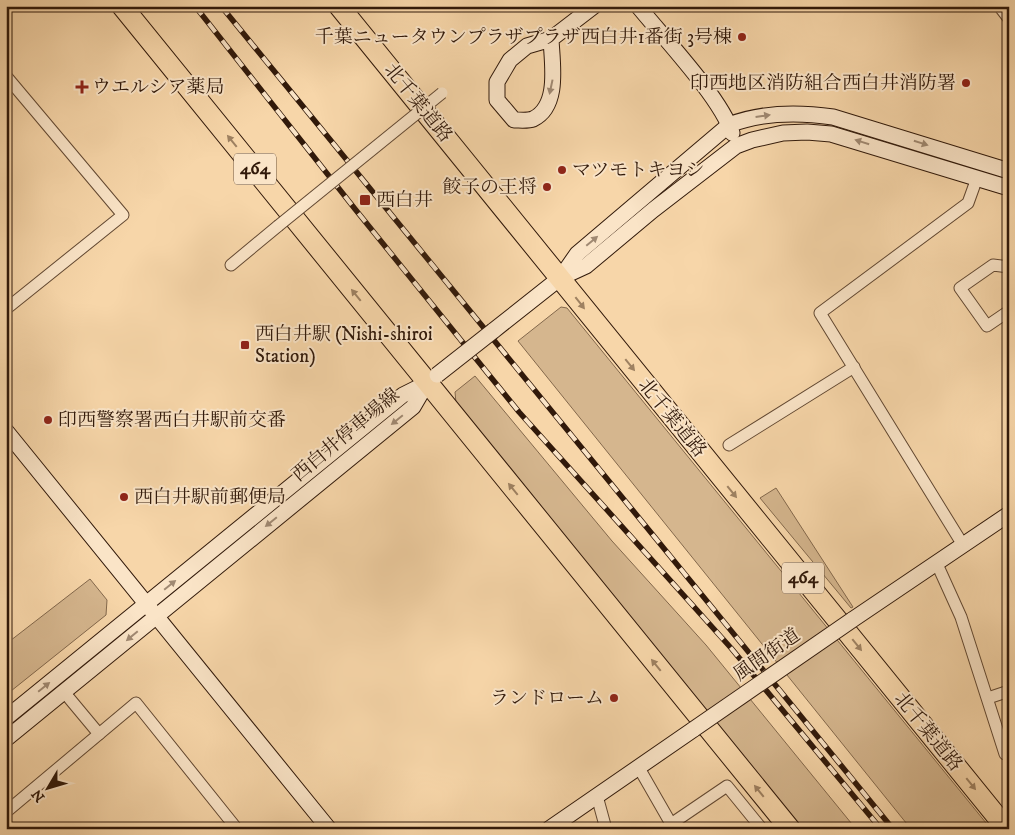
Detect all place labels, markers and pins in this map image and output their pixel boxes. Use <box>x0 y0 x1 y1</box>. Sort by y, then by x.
place label: 千葉ニュータウンプラザプラザ西白井1番街 3号棟 <box>315 26 732 49</box>
marker: 千葉ニュータウンプラザプラザ西白井1番街 3号棟 <box>736 31 748 43</box>
place label: 印西地区消防組合西白井消防署 <box>690 72 956 95</box>
place label: ウエルシア薬局 <box>92 76 225 99</box>
marker: 印西地区消防組合西白井消防署 <box>960 77 972 89</box>
marker: ウエルシア薬局 <box>76 81 88 93</box>
place label: マツモトキヨシ <box>572 159 704 182</box>
marker: マツモトキヨシ <box>556 164 568 176</box>
place label: 餃子の王将 <box>442 176 537 199</box>
marker: 餃子の王将 <box>541 181 553 193</box>
place label: 西白井 <box>376 189 433 212</box>
marker: 西白井 <box>358 193 372 207</box>
place label: 西白井駅 (Nishi-shiroi Station) <box>255 323 433 368</box>
marker: 西白井駅 (Nishi-shiroi Station) <box>239 339 251 351</box>
place label: 印西警察署西白井駅前交番 <box>58 409 286 432</box>
marker: 印西警察署西白井駅前交番 <box>42 414 54 426</box>
place label: 西白井駅前郵便局 <box>134 486 286 509</box>
marker: 西白井駅前郵便局 <box>118 491 130 503</box>
place label: ランドローム <box>490 687 604 710</box>
marker: ランドローム <box>608 692 620 704</box>

